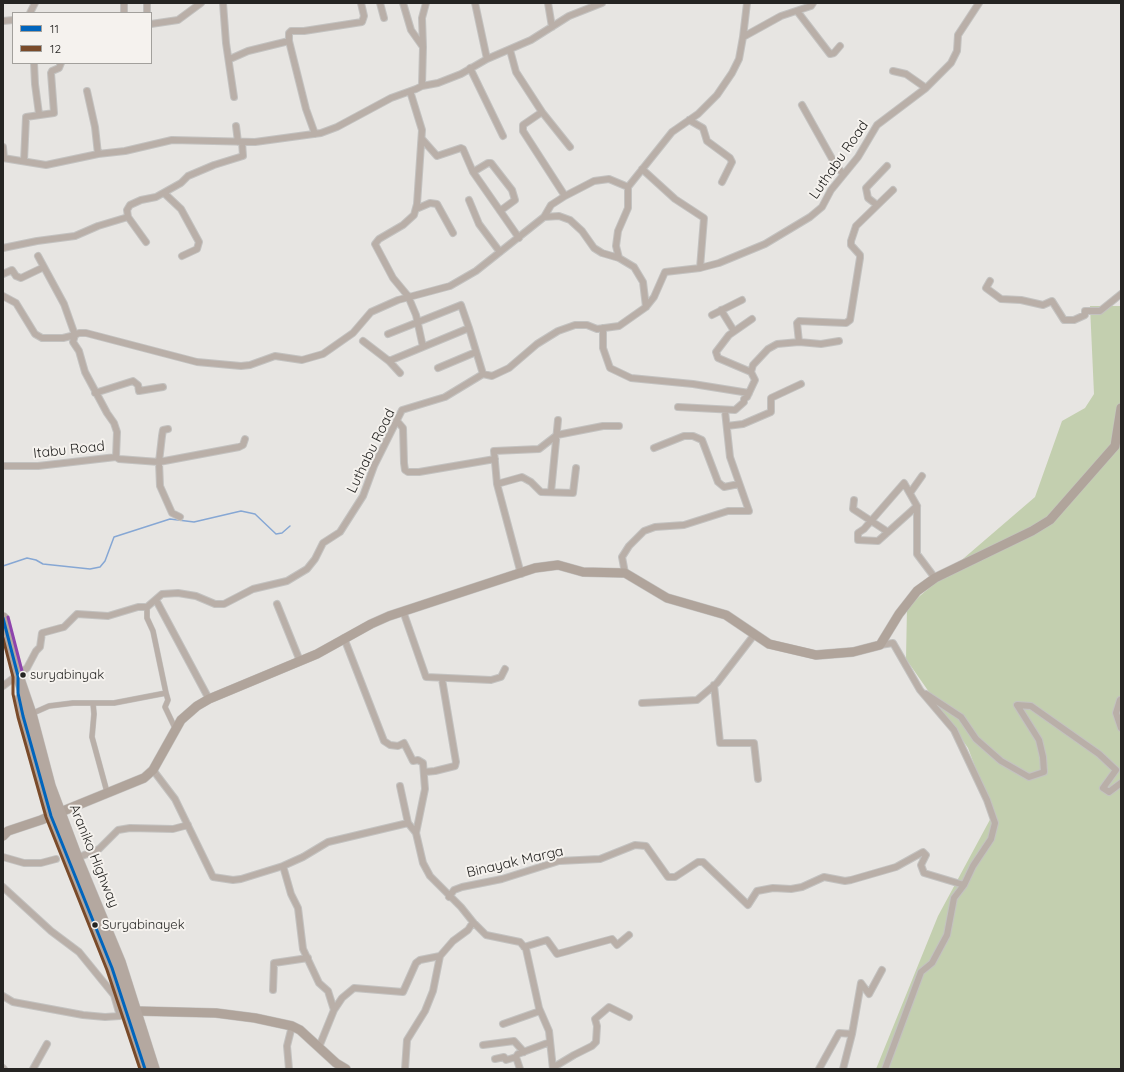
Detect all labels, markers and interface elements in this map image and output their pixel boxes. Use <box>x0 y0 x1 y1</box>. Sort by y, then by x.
legend <box>12 12 152 64</box>
text: 11 <box>50 21 59 36</box>
text: 12 <box>50 41 61 56</box>
street label: Luthabu Road <box>806 118 872 202</box>
street label: Luthabu Road <box>343 406 399 496</box>
street label: Itabu Road <box>32 438 106 462</box>
place label: suryabinyak <box>30 667 104 683</box>
marker: suryabinyak <box>18 670 28 680</box>
street label: Araniko Highway <box>66 802 122 910</box>
street label: Binayak Marga <box>465 843 565 881</box>
place label: Suryabinayek <box>102 917 185 933</box>
marker: Suryabinayek <box>90 920 100 930</box>

